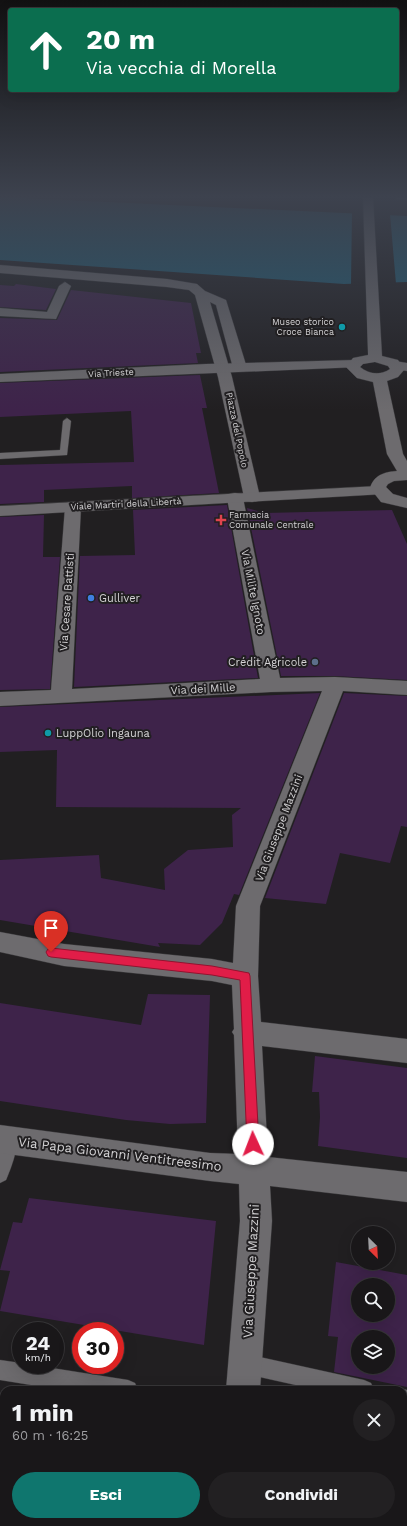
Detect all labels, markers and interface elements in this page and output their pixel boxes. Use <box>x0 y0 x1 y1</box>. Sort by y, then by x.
text: 20 m <box>86 23 155 56</box>
icon: ahead <box>20 24 72 76</box>
text: Via vecchia di Morella <box>86 57 277 78</box>
place label: Museo storico Croce Bianca <box>272 317 334 337</box>
marker: Museo storico Croce Bianca <box>337 322 347 332</box>
street label: Via Trieste <box>88 367 134 379</box>
street label: Piazza del Popolo <box>224 391 250 469</box>
street label: Viale Martiri della Libertà <box>70 496 182 512</box>
place label: Farmacia Comunale Centrale <box>229 510 314 530</box>
marker: Farmacia Comunale Centrale <box>216 515 226 525</box>
street label: Via Milite Ignoto <box>238 548 268 636</box>
street label: Via Cesare Battisti <box>57 553 77 651</box>
place label: Gulliver <box>99 592 140 605</box>
marker: Gulliver <box>86 593 96 603</box>
place label: Crédit Agricole <box>228 656 307 669</box>
marker: Crédit Agricole <box>310 657 320 667</box>
street label: Via dei Mille <box>170 681 236 697</box>
place label: LuppOlio Ingauna <box>56 727 150 740</box>
marker: LuppOlio Ingauna <box>43 728 53 738</box>
street label: Via Giuseppe Mazzini <box>253 773 305 883</box>
pin <box>34 911 68 952</box>
icon: arrive <box>40 917 62 939</box>
position arrow <box>232 1123 274 1165</box>
street label: Via Papa Giovanni Ventitreesimo <box>17 1134 223 1174</box>
street label: Via Giuseppe Mazzini <box>240 1204 262 1338</box>
north arrow <box>351 1226 395 1270</box>
map controls <box>351 1226 395 1374</box>
button: search <box>351 1278 395 1322</box>
speed limit sign: 30 <box>72 1322 124 1374</box>
button: layers <box>351 1330 395 1374</box>
text: 24 <box>26 1331 50 1355</box>
text: km/h <box>25 1352 51 1363</box>
text: 1 min <box>12 1399 74 1427</box>
button: close <box>353 1399 395 1441</box>
text: 60 m · 16:25 <box>12 1428 88 1443</box>
button: Esci <box>12 1472 200 1518</box>
button: Condividi <box>208 1472 395 1518</box>

